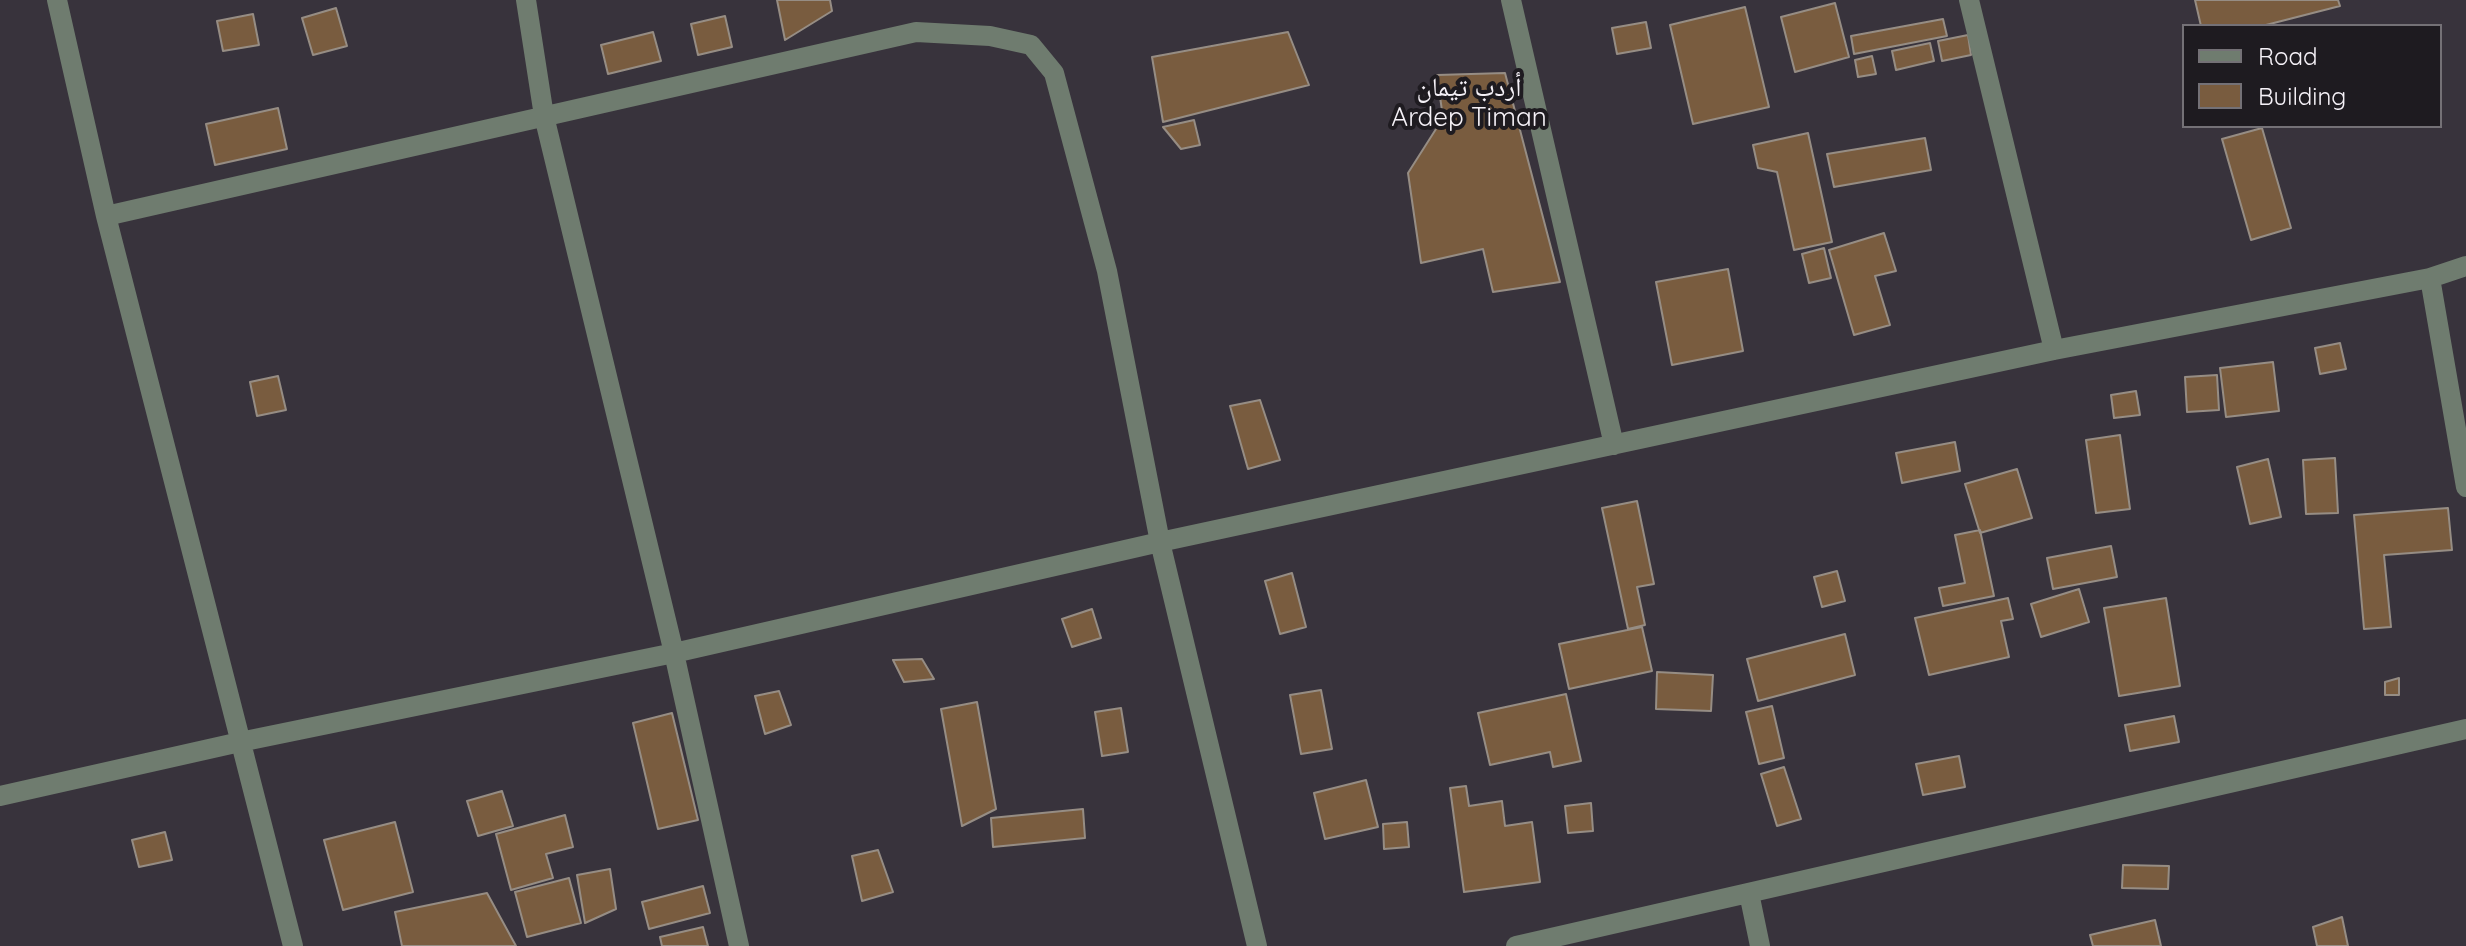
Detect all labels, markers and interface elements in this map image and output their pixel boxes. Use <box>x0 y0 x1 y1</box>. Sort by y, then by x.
legend <box>2182 24 2442 128</box>
text: Road <box>2258 41 2318 71</box>
district label: أردب تيمان Ardep Timan <box>1380 72 1558 134</box>
text: Building <box>2258 81 2346 111</box>

